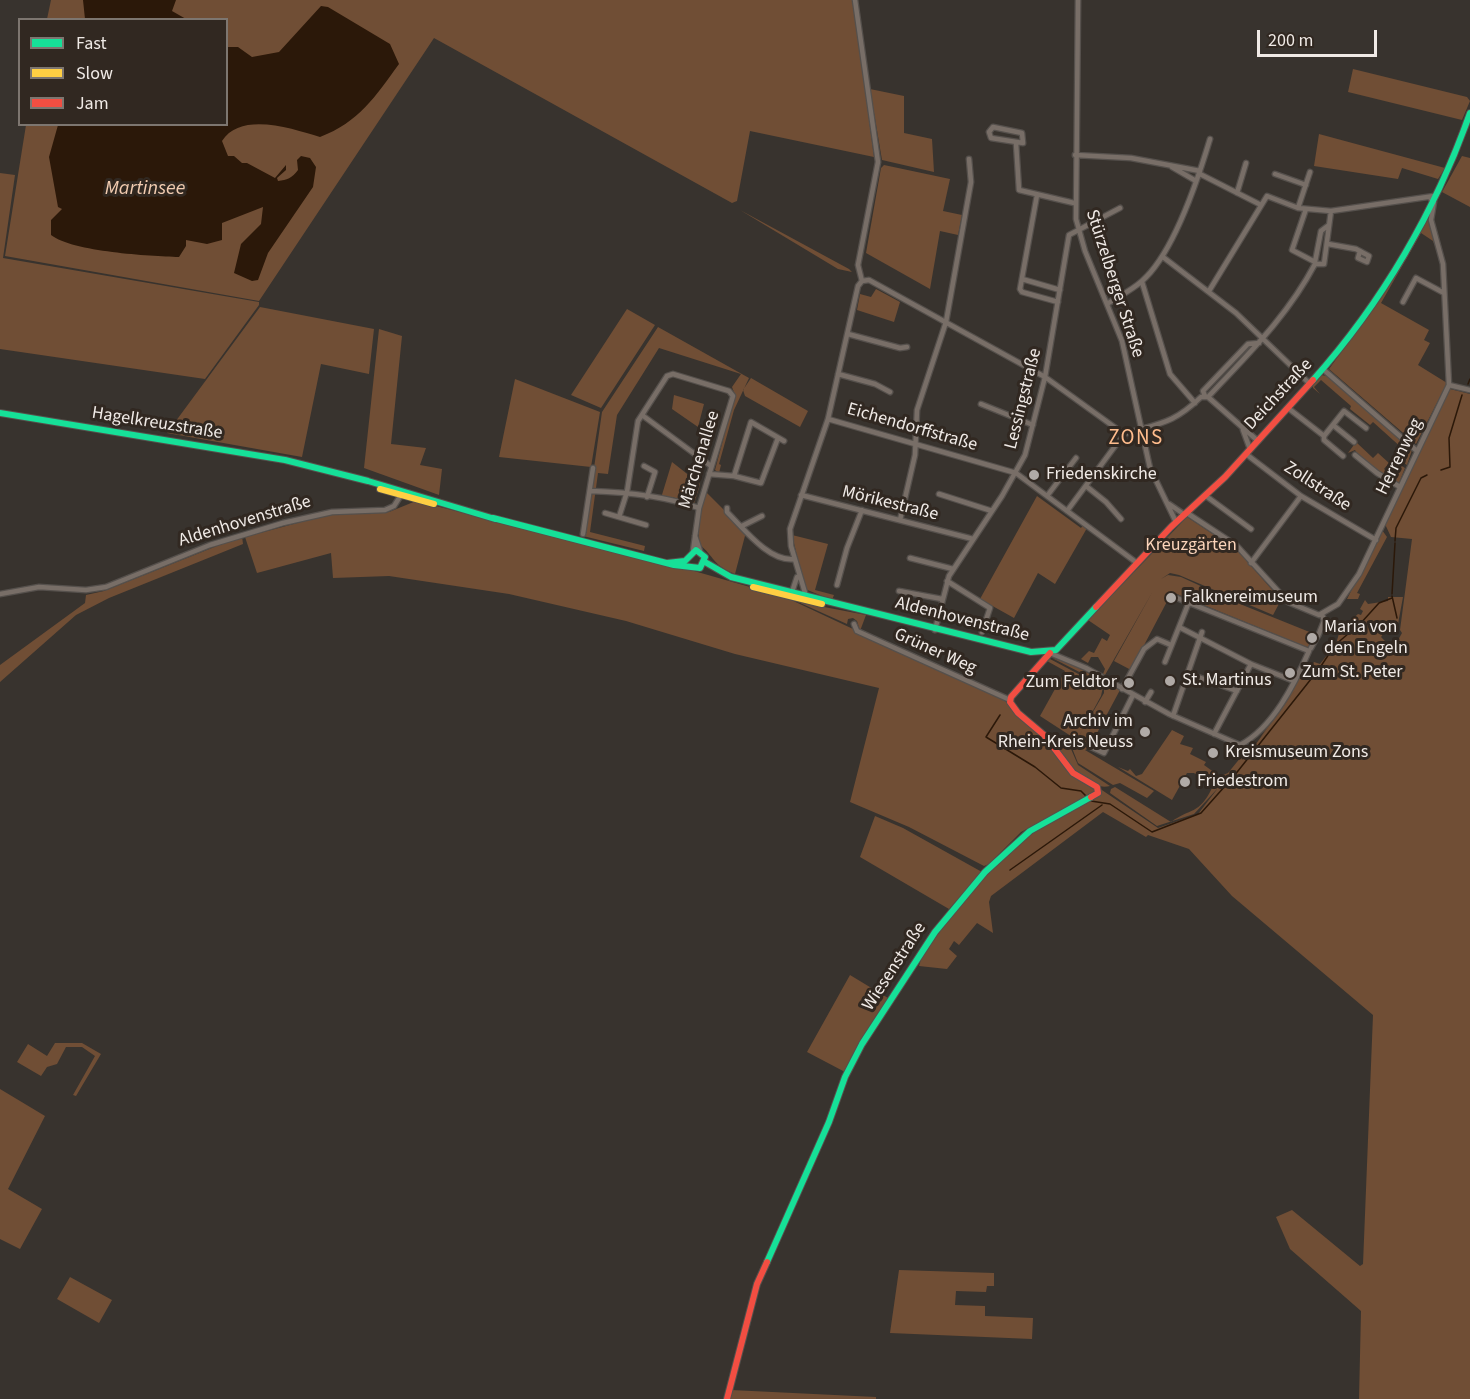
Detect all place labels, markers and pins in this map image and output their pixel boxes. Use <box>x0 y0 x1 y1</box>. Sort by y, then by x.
place label: Friedenskirche <box>1046 464 1157 486</box>
marker: Friedenskirche <box>1027 468 1041 482</box>
place label: Falknereimuseum <box>1183 587 1318 609</box>
marker: Falknereimuseum <box>1164 591 1178 605</box>
place label: Maria von den Engeln <box>1324 617 1408 660</box>
marker: Maria von den Engeln <box>1305 631 1319 645</box>
place label: Zum St. Peter <box>1302 662 1403 684</box>
marker: Zum St. Peter <box>1283 666 1297 680</box>
place label: St. Martinus <box>1182 670 1272 692</box>
place label: Zum Feldtor <box>1025 672 1117 694</box>
marker: St. Martinus <box>1163 674 1177 688</box>
marker: Zum Feldtor <box>1122 676 1136 690</box>
place label: Archiv im Rhein-Kreis Neuss <box>998 711 1133 754</box>
marker: Archiv im Rhein-Kreis Neuss <box>1138 725 1152 739</box>
place label: Kreismuseum Zons <box>1225 742 1368 764</box>
marker: Kreismuseum Zons <box>1206 746 1220 760</box>
place label: Friedestrom <box>1197 771 1288 793</box>
marker: Friedestrom <box>1178 775 1192 789</box>

